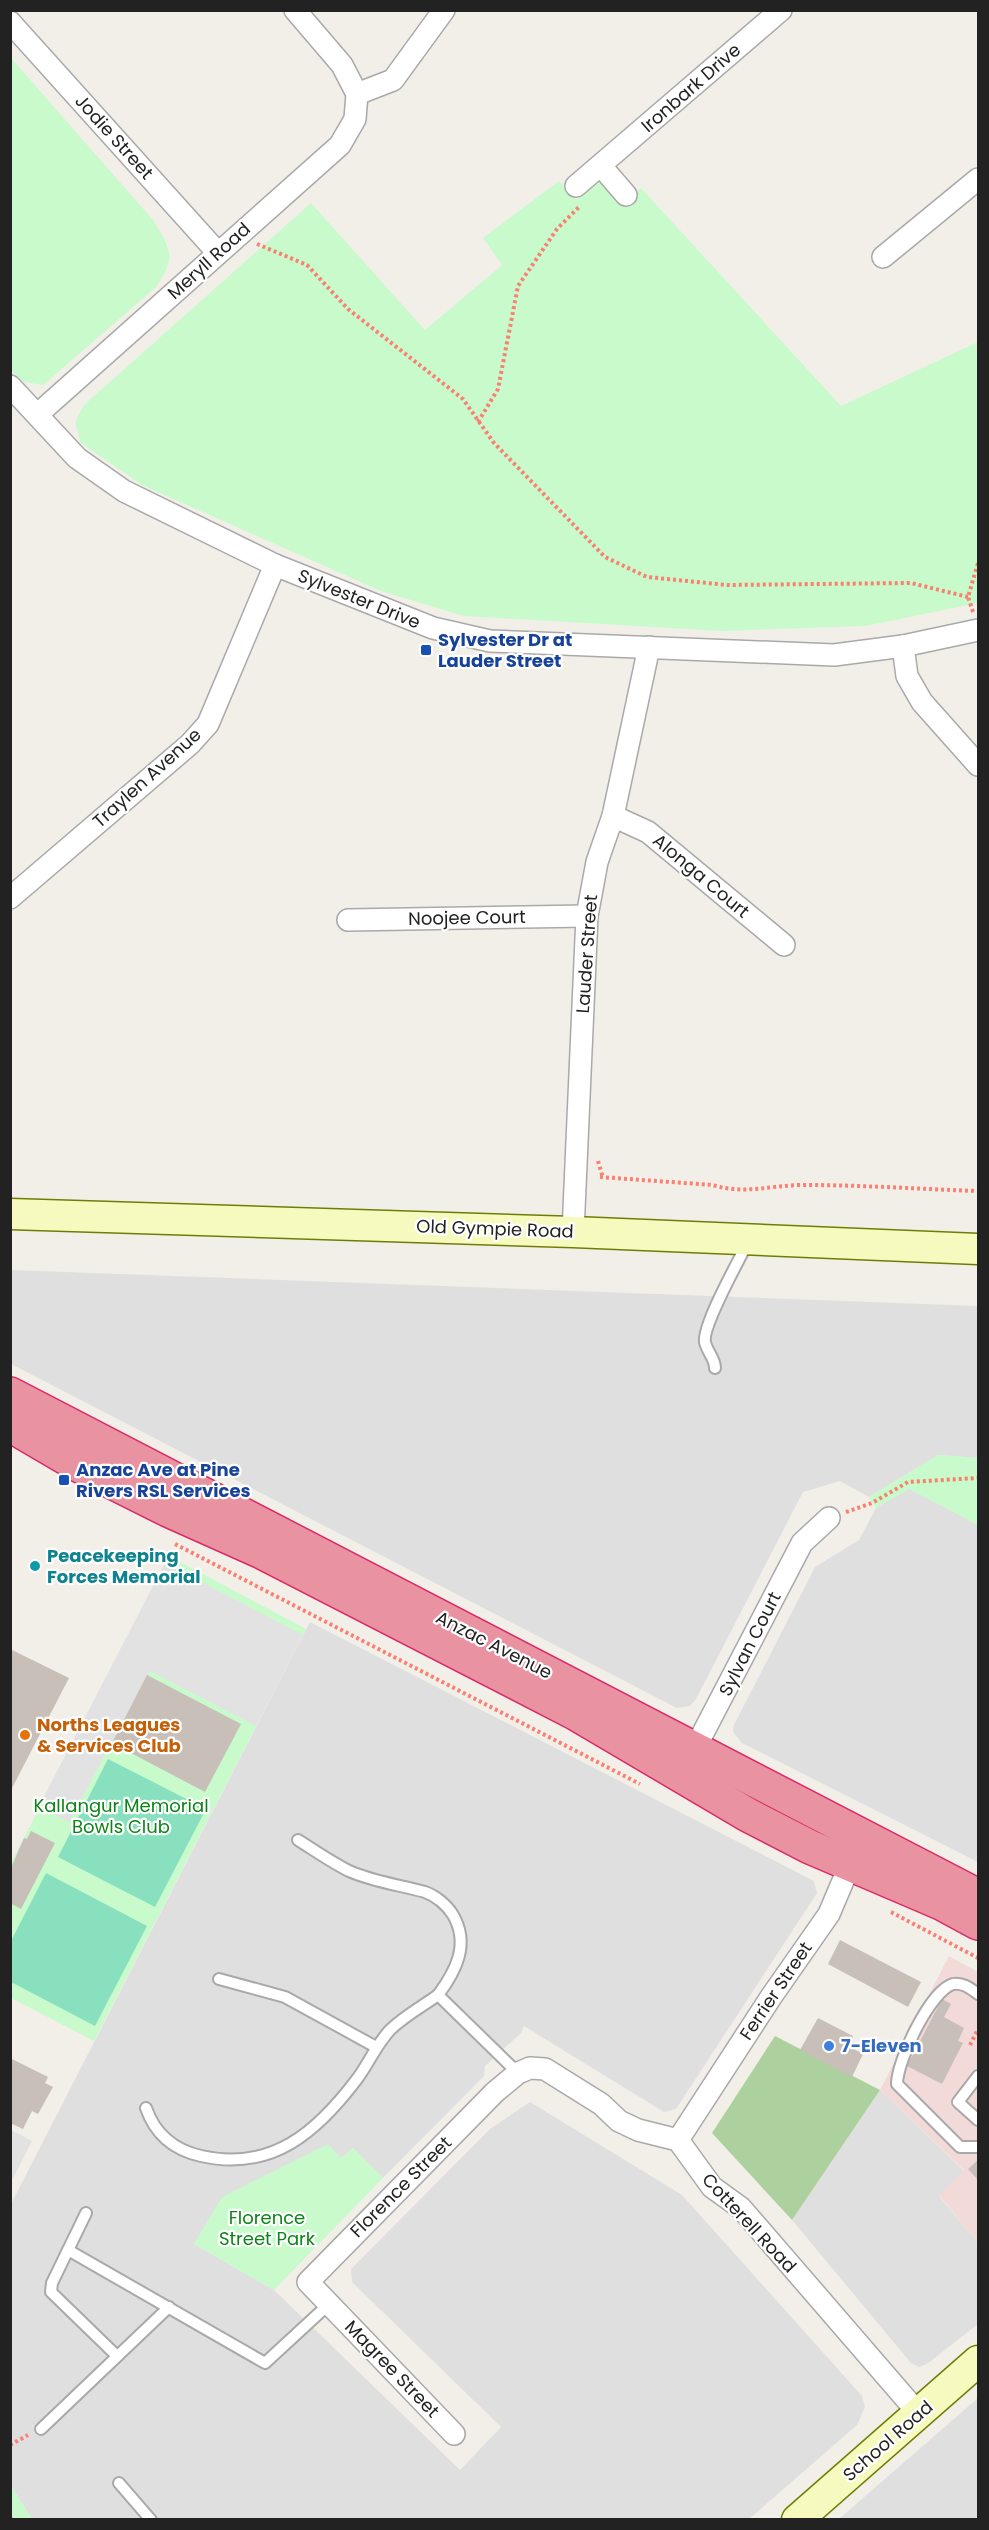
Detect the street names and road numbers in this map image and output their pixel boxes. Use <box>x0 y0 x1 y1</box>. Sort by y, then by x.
street label: Ironbark Drive <box>636 37 746 138</box>
street label: Jodie Street <box>70 89 159 185</box>
street label: Meryll Road <box>162 217 256 305</box>
street label: Sylvester Drive <box>294 563 424 635</box>
street label: Traylen Avenue <box>87 722 206 833</box>
street label: Alonga Court <box>648 828 755 923</box>
street label: Lauder Street <box>570 894 603 1014</box>
street label: Noojee Court <box>408 904 526 931</box>
street label: Old Gympie Road <box>416 1213 574 1244</box>
street label: Sylvan Court <box>713 1587 787 1700</box>
street label: Anzac Avenue <box>432 1605 557 1685</box>
street label: Ferrier Street <box>733 1937 818 2045</box>
street label: Florence Street <box>344 2130 457 2243</box>
street label: Cotterell Road <box>697 2167 802 2278</box>
street label: Magree Street <box>339 2315 445 2423</box>
street label: School Road <box>837 2394 938 2487</box>

